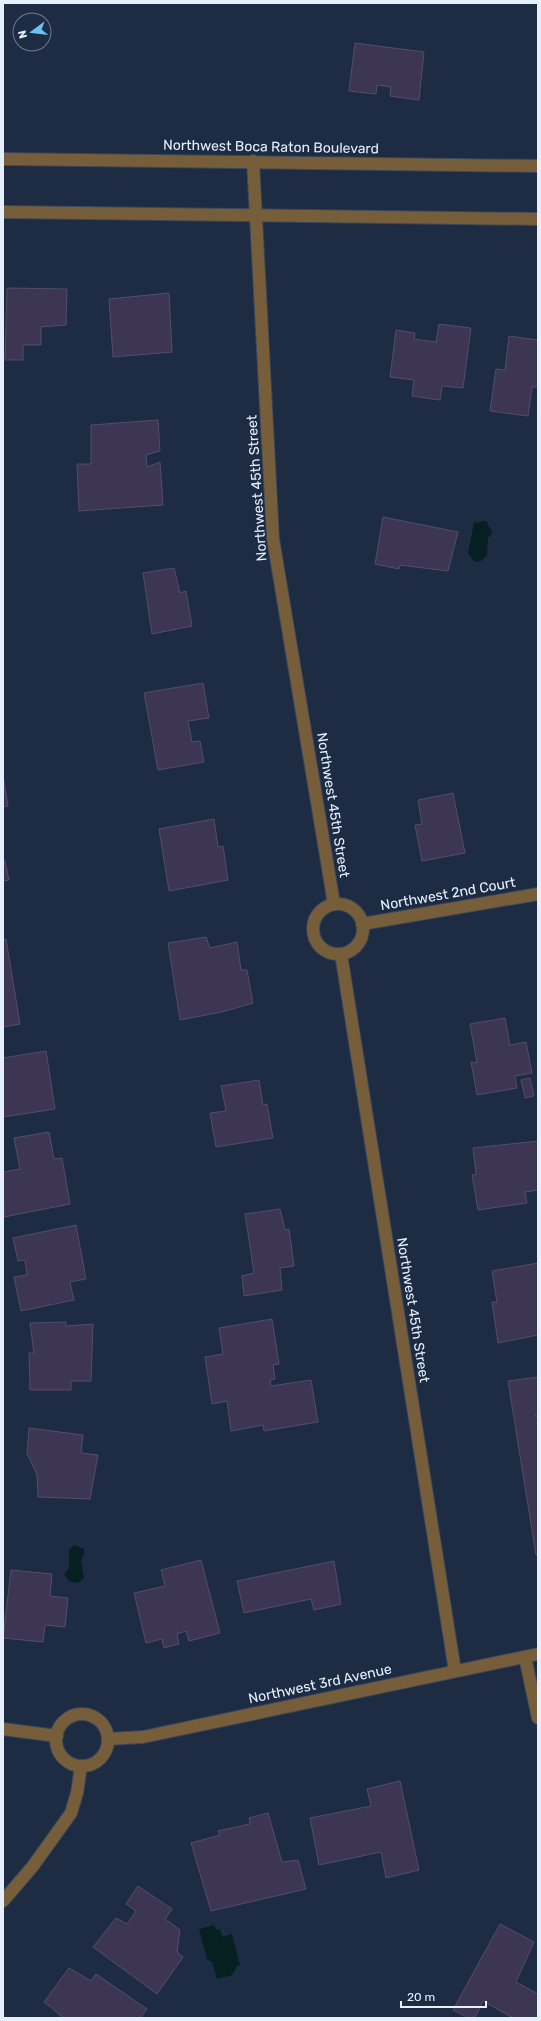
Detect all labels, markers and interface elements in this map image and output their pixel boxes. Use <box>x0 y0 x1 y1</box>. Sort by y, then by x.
north arrow <box>12 12 52 52</box>
text: N <box>15 29 30 40</box>
street label: Northwest Boca Raton Boulevard <box>163 137 379 157</box>
street label: Northwest 45th Street <box>243 414 271 562</box>
street label: Northwest 45th Street <box>313 731 353 879</box>
street label: Northwest 2nd Court <box>379 874 517 914</box>
street label: Northwest 45th Street <box>393 1236 433 1384</box>
street label: Northwest 3rd Avenue <box>247 1660 393 1707</box>
scale bar <box>401 1983 486 2009</box>
text: 20 m <box>407 1990 435 2004</box>

